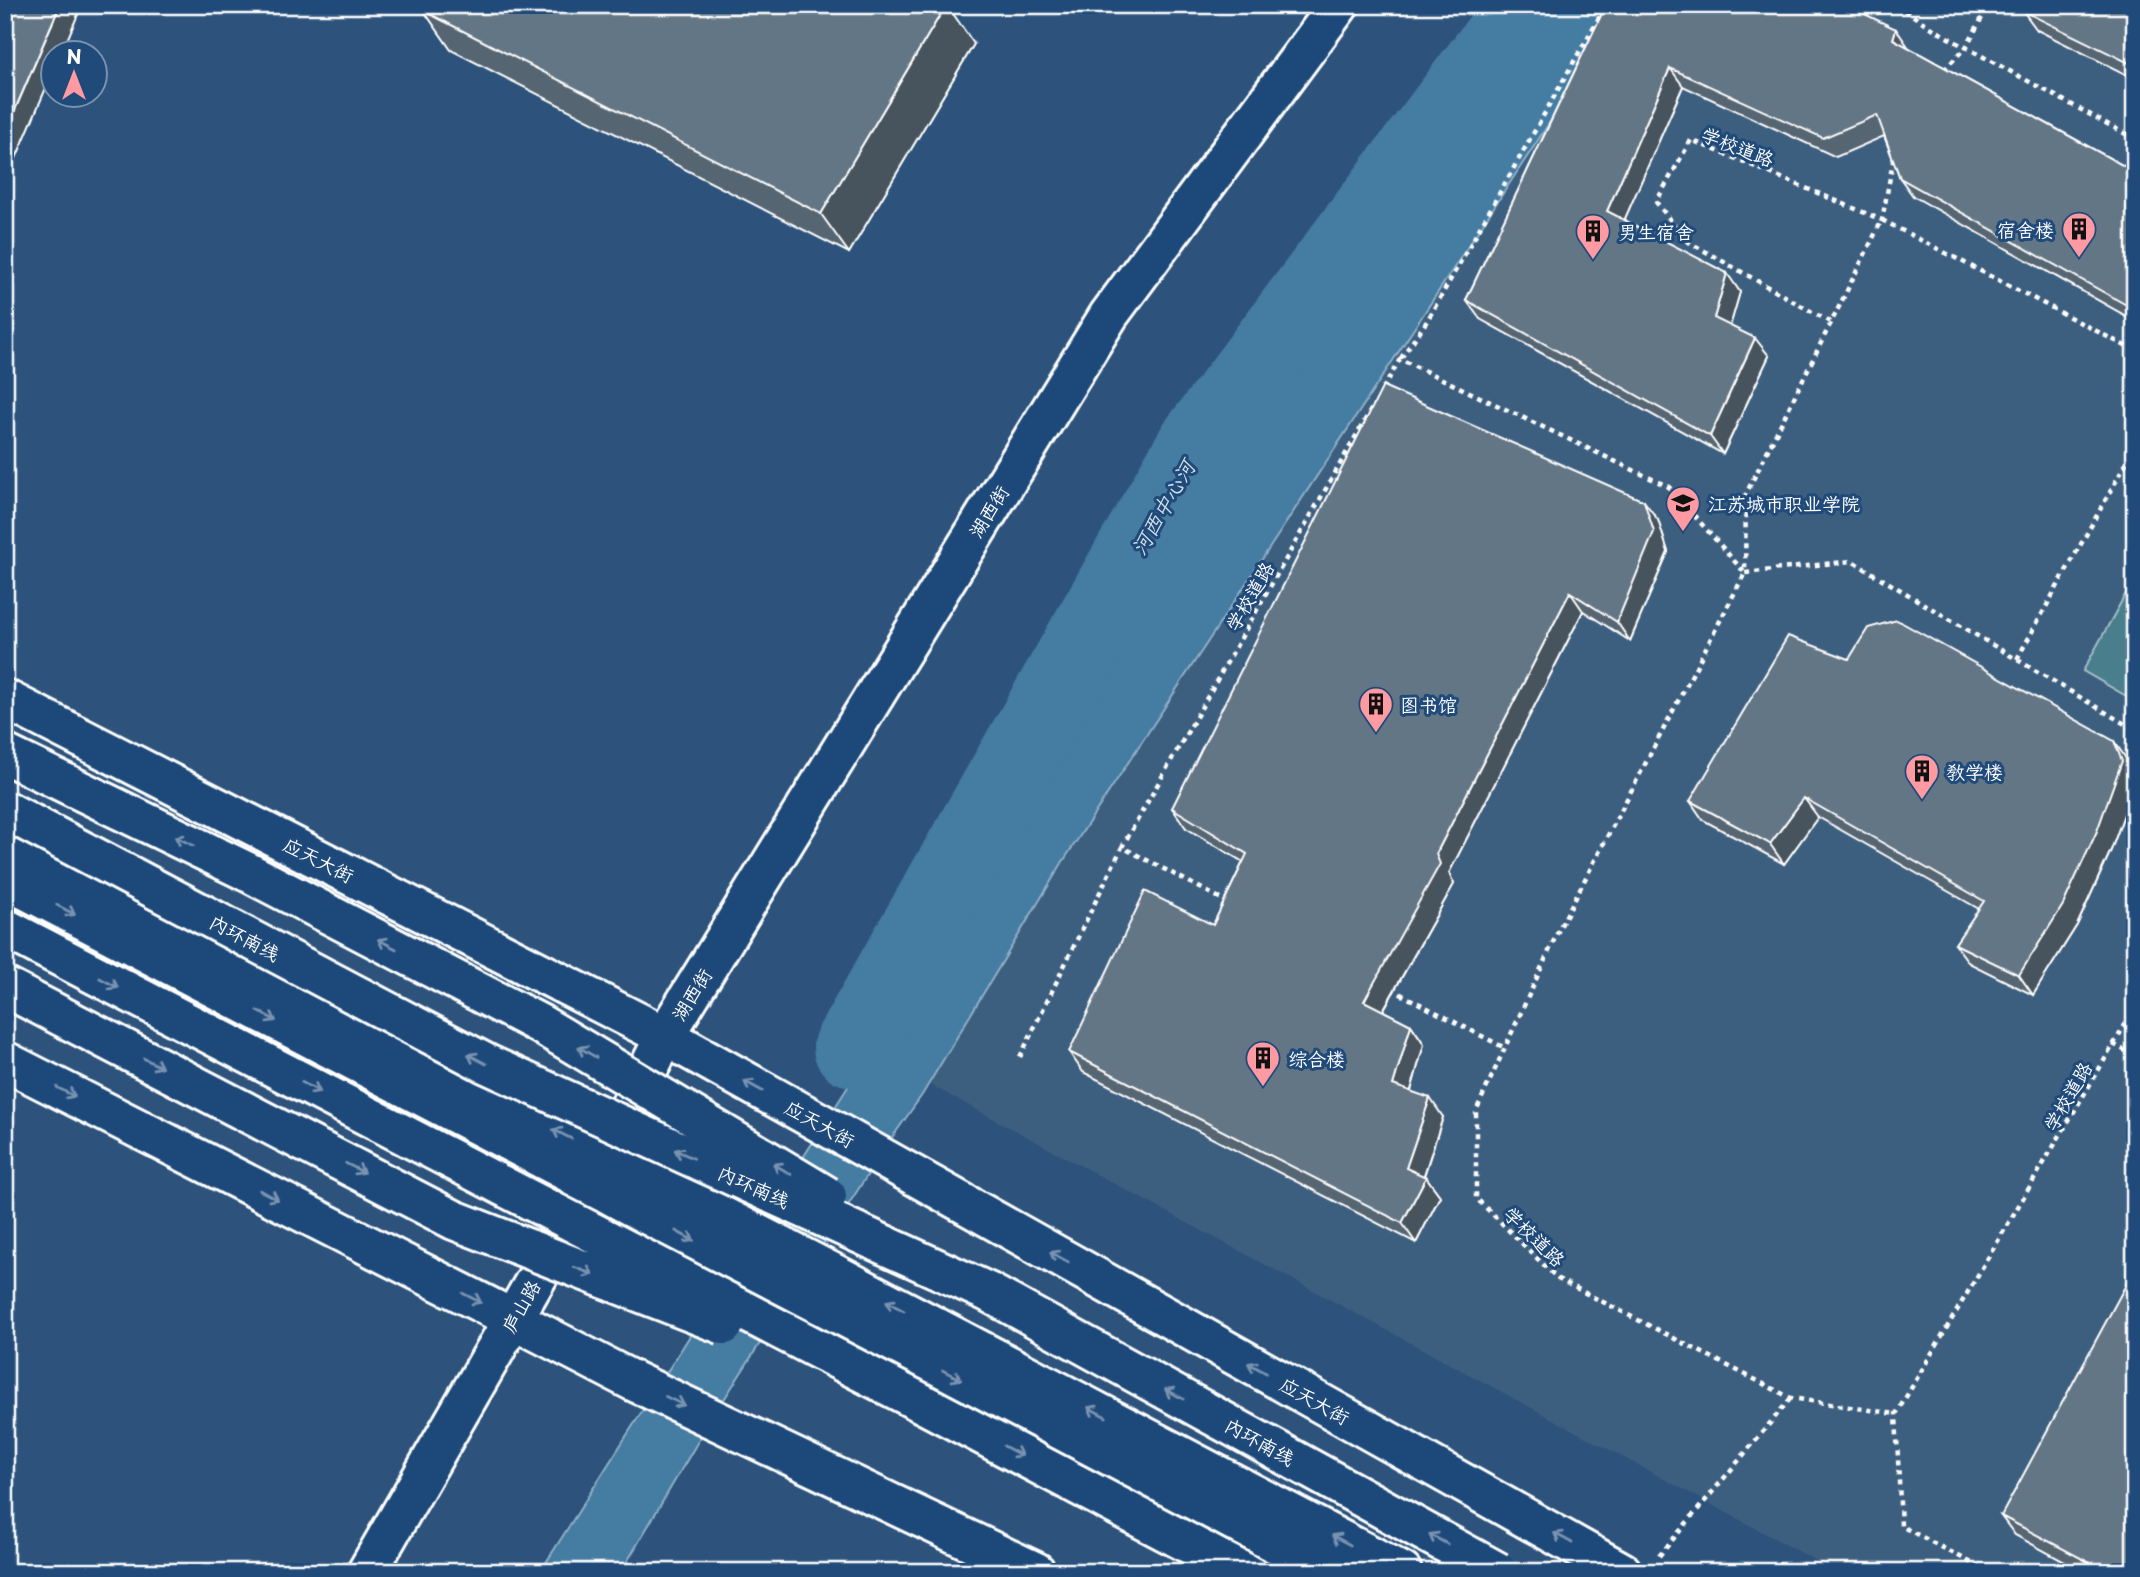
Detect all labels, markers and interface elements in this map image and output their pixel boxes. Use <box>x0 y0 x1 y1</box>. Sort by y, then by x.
north arrow <box>38 38 108 108</box>
text: N <box>66 42 82 70</box>
street label: 学校道路 <box>1697 119 1779 173</box>
building icon: 宿舍楼 <box>2060 210 2098 259</box>
building icon: 男生宿舍 <box>1574 212 1612 261</box>
place label: 宿舍楼 <box>1997 215 2054 243</box>
place label: 男生宿舍 <box>1618 217 1694 245</box>
water label: 河西中心河 <box>1122 451 1204 560</box>
street label: 湖西街 <box>961 479 1015 543</box>
school or university icon: 江苏城市职业学院 <box>1664 484 1702 533</box>
place label: 江苏城市职业学院 <box>1708 489 1860 517</box>
street label: 学校道路 <box>1218 556 1280 636</box>
building icon: 图书馆 <box>1357 685 1395 734</box>
place label: 图书馆 <box>1400 690 1457 718</box>
building icon: 教学楼 <box>1903 752 1941 801</box>
place label: 教学楼 <box>1946 757 2003 785</box>
street label: 应天大街 <box>279 829 359 889</box>
one-way arrow <box>174 833 195 847</box>
one-way arrow <box>55 904 76 918</box>
street label: 内环南线 <box>205 907 285 967</box>
one-way arrow <box>377 937 398 950</box>
street label: 湖西街 <box>664 962 718 1026</box>
one-way arrow <box>98 976 119 990</box>
one-way arrow <box>257 1009 277 1023</box>
building icon: 综合楼 <box>1244 1039 1282 1088</box>
place label: 综合楼 <box>1288 1044 1345 1072</box>
one-way arrow <box>577 1045 597 1059</box>
one-way arrow <box>467 1052 488 1065</box>
street label: 学校道路 <box>2036 1056 2098 1136</box>
one-way arrow <box>142 1057 163 1071</box>
one-way arrow <box>744 1079 764 1093</box>
one-way arrow <box>300 1081 321 1095</box>
one-way arrow <box>55 1086 76 1100</box>
street label: 应天大街 <box>780 1092 860 1154</box>
one-way arrow <box>552 1127 573 1141</box>
one-way arrow <box>674 1147 695 1160</box>
street label: 内环南线 <box>714 1158 794 1214</box>
one-way arrow <box>344 1162 364 1176</box>
one-way arrow <box>773 1162 793 1176</box>
one-way arrow <box>258 1189 279 1202</box>
street label: 学校道路 <box>1498 1200 1572 1272</box>
one-way arrow <box>675 1229 695 1243</box>
one-way arrow <box>1049 1250 1070 1263</box>
one-way arrow <box>573 1265 595 1278</box>
street label: 庐山路 <box>494 1274 546 1338</box>
one-way arrow <box>461 1291 482 1305</box>
one-way arrow <box>885 1299 906 1312</box>
one-way arrow <box>1248 1361 1268 1375</box>
one-way arrow <box>942 1368 962 1382</box>
street label: 应天大街 <box>1275 1369 1355 1431</box>
one-way arrow <box>1164 1387 1185 1400</box>
one-way arrow <box>664 1395 685 1408</box>
one-way arrow <box>1087 1404 1107 1418</box>
street label: 内环南线 <box>1220 1410 1300 1472</box>
one-way arrow <box>1002 1445 1023 1458</box>
one-way arrow <box>1553 1531 1574 1544</box>
one-way arrow <box>1428 1532 1449 1545</box>
one-way arrow <box>1332 1533 1352 1547</box>

